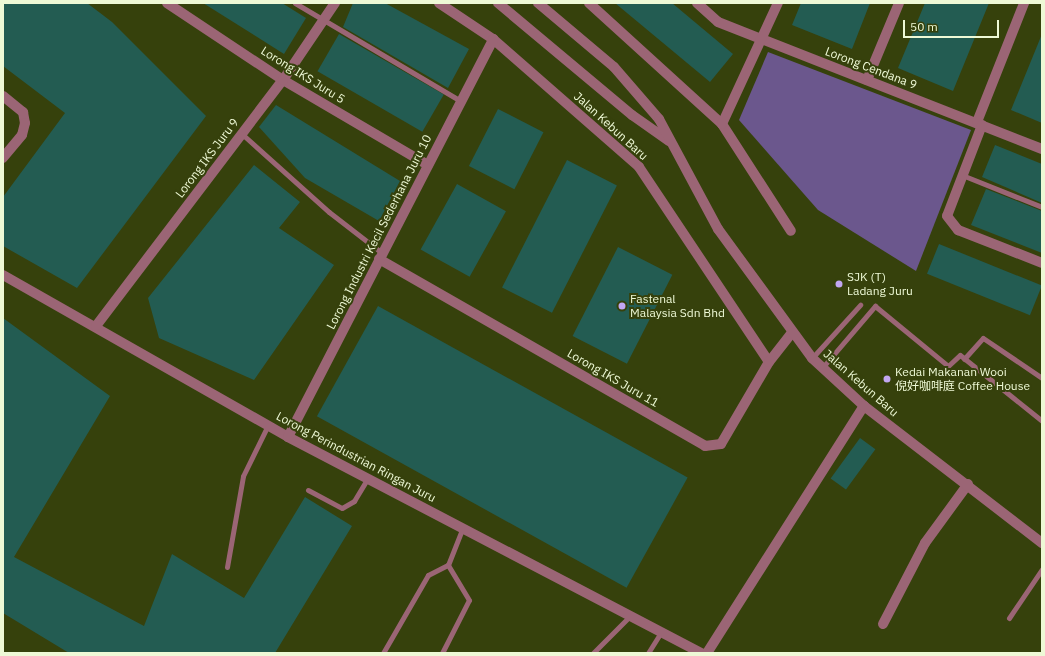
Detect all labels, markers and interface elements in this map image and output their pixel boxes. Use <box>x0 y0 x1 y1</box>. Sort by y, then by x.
scale bar <box>905 12 1001 38</box>
text: 50 m <box>910 19 938 34</box>
street label: Lorong IKS Juru 5 <box>258 43 348 107</box>
street label: Lorong Cendana 9 <box>823 44 919 92</box>
street label: Jalan Kebun Baru <box>571 89 651 163</box>
street label: Lorong IKS Juru 9 <box>172 115 242 201</box>
street label: Lorong Industri Kecil Sederhana Juru 10 <box>323 132 435 332</box>
place label: SJK (T) Ladang Juru <box>847 270 913 298</box>
marker: SJK (T) Ladang Juru <box>834 279 844 289</box>
place label: Fastenal Malaysia Sdn Bhd <box>630 292 725 320</box>
marker: Fastenal Malaysia Sdn Bhd <box>617 301 627 311</box>
street label: Lorong IKS Juru 11 <box>565 346 661 410</box>
street label: Jalan Kebun Baru <box>821 347 901 419</box>
place label: Kedai Makanan Wooi 倪好咖啡庭 Coffee House <box>895 365 1030 393</box>
marker: Kedai Makanan Wooi 倪好咖啡庭 Coffee House <box>882 374 892 384</box>
street label: Lorong Perindustrian Ringan Juru <box>274 409 438 505</box>

